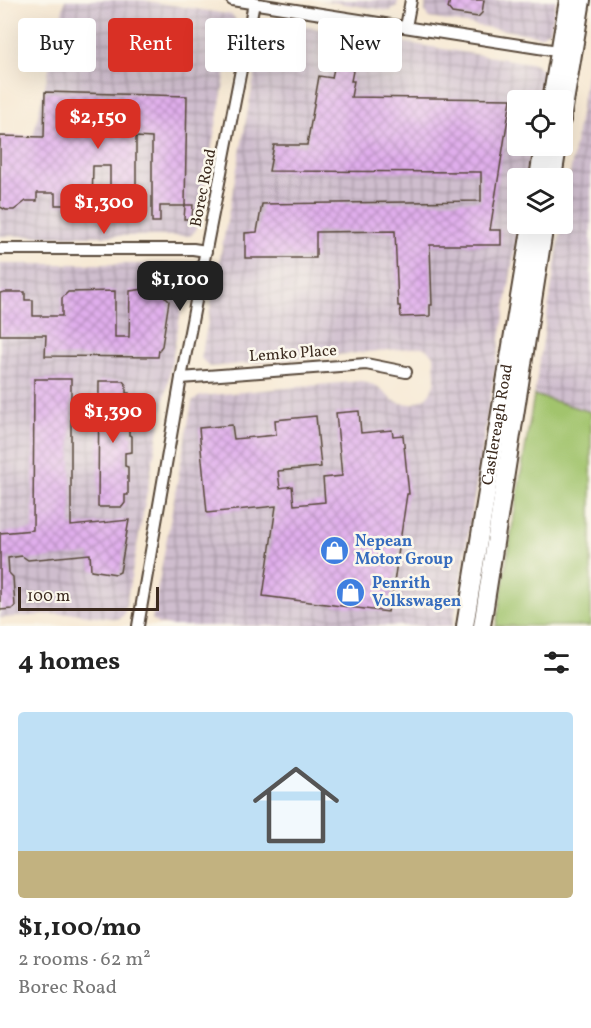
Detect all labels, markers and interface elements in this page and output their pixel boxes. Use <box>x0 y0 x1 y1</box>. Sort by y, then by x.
chip: Buy <box>18 18 96 72</box>
chip: Rent <box>108 18 193 72</box>
chip: Filters <box>205 18 306 72</box>
chip: New <box>318 18 402 72</box>
map controls <box>507 90 573 234</box>
button: locate <box>507 90 573 156</box>
pin: $2,150 <box>49 99 147 150</box>
text: $2,150 <box>69 104 127 132</box>
street label: Borec Road <box>186 147 222 229</box>
button: layers <box>507 168 573 234</box>
pin: $1,300 <box>55 184 153 235</box>
text: $1,300 <box>74 189 134 217</box>
pin: $1,100 <box>131 261 229 312</box>
text: $1,100 <box>151 266 209 294</box>
street label: Lemko Place <box>248 340 338 368</box>
street label: Castlereagh Road <box>477 362 519 487</box>
pin: $1,390 <box>64 393 162 444</box>
text: $1,390 <box>84 398 142 426</box>
place label: Nepean Motor Group <box>355 531 453 571</box>
shop icon: Nepean Motor Group <box>318 535 350 567</box>
place label: Penrith Volkswagen <box>372 573 462 613</box>
shop icon: Penrith Volkswagen <box>335 577 367 609</box>
scale bar <box>18 584 159 612</box>
text: 100 m <box>27 586 70 608</box>
text: 4 homes <box>18 644 120 680</box>
icon: filters <box>540 646 573 679</box>
icon: home <box>242 751 350 859</box>
text: $1,100/mo <box>18 910 141 946</box>
text: 2 rooms · 62 m² <box>18 946 151 974</box>
text: Borec Road <box>18 974 117 1002</box>

